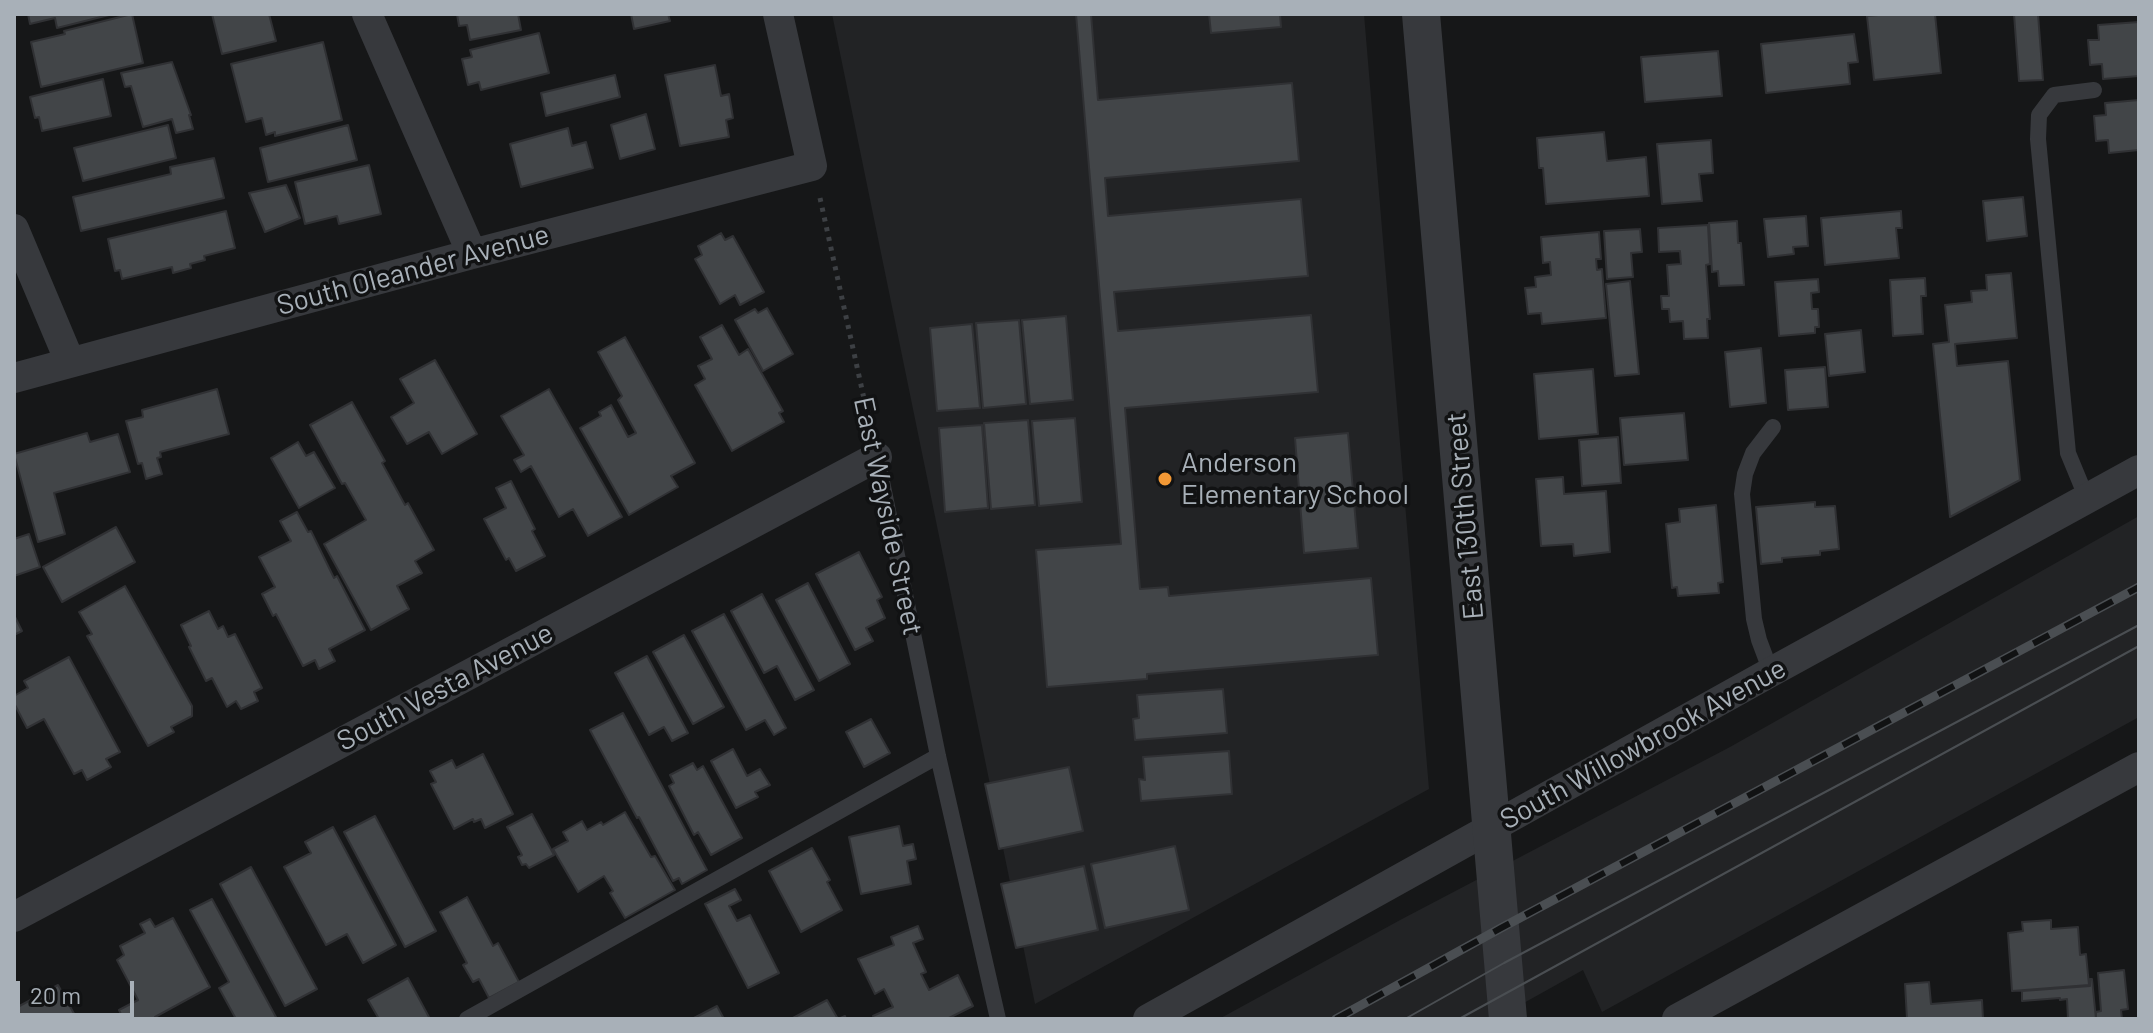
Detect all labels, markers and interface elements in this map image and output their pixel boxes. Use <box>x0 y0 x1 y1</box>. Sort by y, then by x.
street label: South Oleander Avenue <box>273 217 553 323</box>
street label: East Wayside Street <box>846 394 930 638</box>
street label: East 130th Street <box>1439 411 1491 621</box>
place label: Anderson Elementary School <box>1181 446 1409 512</box>
marker: Anderson Elementary School <box>1156 470 1174 488</box>
street label: South Vesta Avenue <box>331 616 559 758</box>
street label: South Willowbrook Avenue <box>1494 651 1792 837</box>
scale bar <box>20 965 138 1015</box>
text: 20 m <box>30 980 81 1009</box>

